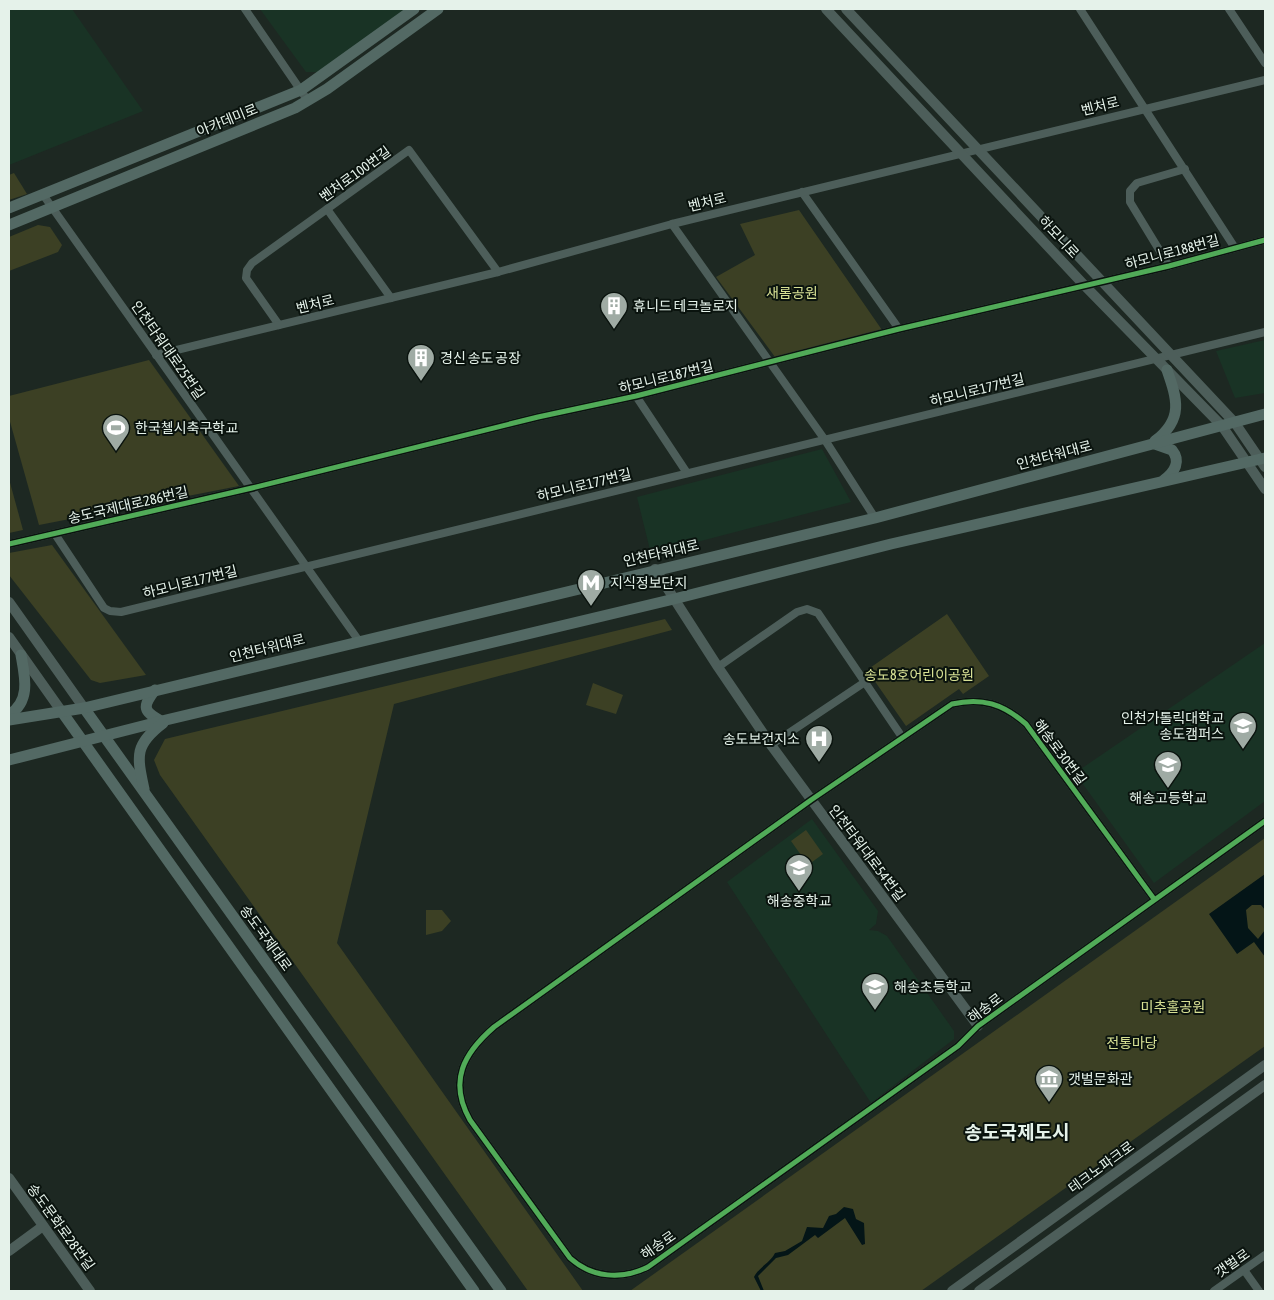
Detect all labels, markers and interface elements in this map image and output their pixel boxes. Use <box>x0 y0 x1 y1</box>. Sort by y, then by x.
street label: 벤처로 <box>1079 94 1121 118</box>
street label: 아카데미로 <box>194 100 260 139</box>
street label: 벤처로100번길 <box>316 143 394 205</box>
street label: 벤처로 <box>686 190 728 214</box>
street label: 하모니로 <box>1036 213 1082 261</box>
street label: 하모니로188번길 <box>1123 232 1221 272</box>
park label: 새롬공원 <box>766 285 818 301</box>
building icon: 휴니드 테크놀로지 <box>599 291 629 330</box>
street label: 벤처로 <box>294 292 336 316</box>
street label: 인천타워대로25번길 <box>128 298 208 402</box>
place label: 휴니드 테크놀로지 <box>633 298 738 314</box>
building icon: 경신 송도 공장 <box>406 343 436 382</box>
place label: 경신 송도 공장 <box>440 350 521 366</box>
street label: 하모니로187번길 <box>617 358 715 396</box>
street label: 하모니로177번길 <box>928 371 1026 409</box>
sports icon: 한국첼시축구학교 <box>101 413 131 452</box>
place label: 한국첼시축구학교 <box>135 420 238 436</box>
street label: 인천타워대로 <box>1015 437 1094 473</box>
street label: 하모니로177번길 <box>535 466 633 504</box>
street label: 송도국제대로286번길 <box>66 483 190 527</box>
street label: 인천타워대로 <box>622 536 701 569</box>
street label: 하모니로177번길 <box>141 563 239 601</box>
metro station icon: 지식정보단지 <box>576 568 606 607</box>
place label: 지식정보단지 <box>610 575 687 591</box>
street label: 인천타워대로 <box>228 631 307 665</box>
park label: 송도8호어린이공원 <box>864 667 974 683</box>
place label: 인천가톨릭대학교 송도캠퍼스 <box>1121 710 1224 742</box>
school or university icon: 인천가톨릭대학교 송도캠퍼스 <box>1228 711 1258 750</box>
street label: 해송로30번길 <box>1030 716 1090 788</box>
hospital icon: 송도보건지소 <box>804 724 834 763</box>
place label: 송도보건지소 <box>723 731 800 747</box>
school or university icon: 해송고등학교 <box>1153 750 1183 789</box>
place label: 해송고등학교 <box>1129 790 1207 806</box>
street label: 인천타워대로54번길 <box>826 802 908 904</box>
school or university icon: 해송중학교 <box>784 853 814 892</box>
place label: 해송중학교 <box>767 893 831 909</box>
street label: 송도국제대로 <box>237 902 295 974</box>
school or university icon: 해송초등학교 <box>860 972 890 1011</box>
place label: 해송초등학교 <box>894 979 971 995</box>
street label: 해송로 <box>965 990 1005 1026</box>
park label: 미추홀공원 <box>1141 999 1205 1015</box>
park label: 전통마당 <box>1106 1035 1158 1051</box>
museum icon: 갯벌문화관 <box>1034 1064 1064 1103</box>
place label: 갯벌문화관 <box>1068 1071 1133 1087</box>
district label: 송도국제도시 <box>965 1121 1069 1143</box>
street label: 테크노파크로 <box>1065 1138 1137 1196</box>
street label: 송도문화로28번길 <box>24 1181 98 1273</box>
street label: 해송로 <box>638 1227 679 1263</box>
street label: 갯벌로 <box>1212 1245 1253 1281</box>

